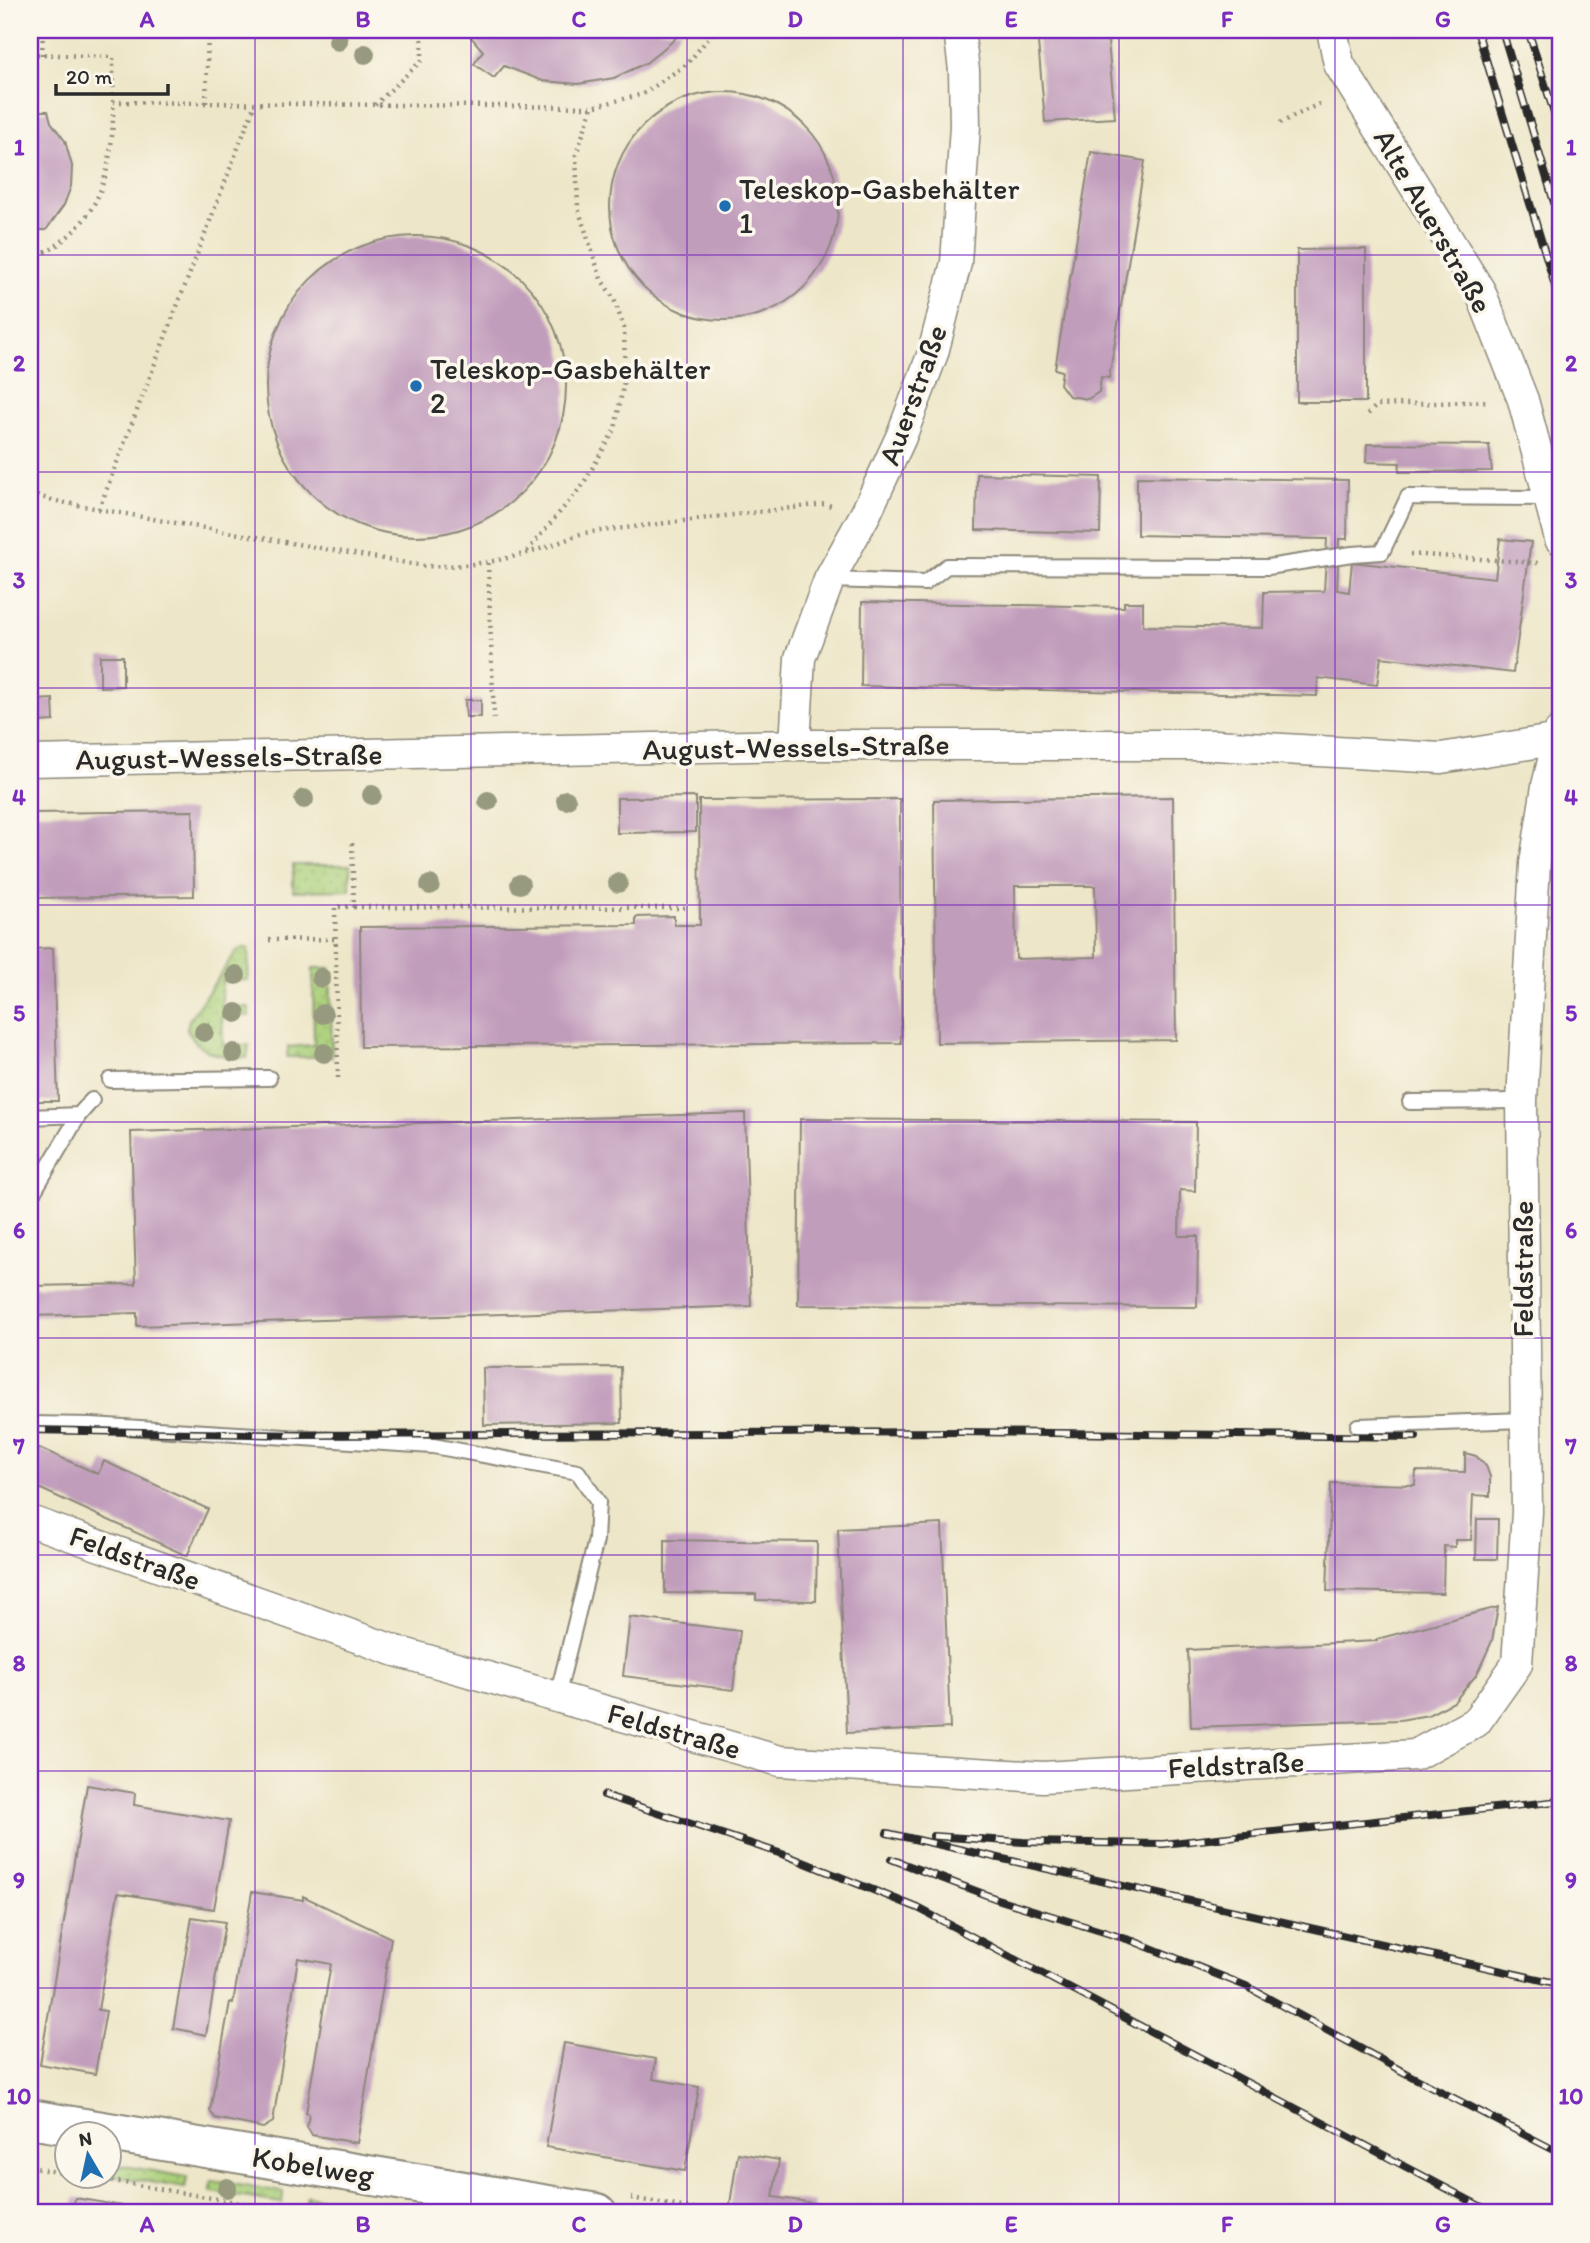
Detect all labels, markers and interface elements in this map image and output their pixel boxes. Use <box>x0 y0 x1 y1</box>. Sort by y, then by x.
text: A <box>139 5 155 33</box>
text: B <box>356 5 371 33</box>
text: C <box>572 5 587 33</box>
text: D <box>787 5 803 33</box>
text: E <box>1005 5 1018 33</box>
text: F <box>1221 5 1234 33</box>
text: G <box>1435 5 1451 33</box>
scale bar <box>56 52 168 96</box>
text: 20 m <box>66 64 113 89</box>
street label: Alte Auerstraße <box>1366 122 1501 319</box>
text: 1 <box>14 133 25 161</box>
text: 1 <box>1566 133 1577 161</box>
place label: Teleskop-Gasbehälter 1 <box>739 170 1020 241</box>
marker: Teleskop-Gasbehälter 1 <box>717 198 733 214</box>
street label: Auerstraße <box>870 320 955 470</box>
text: 2 <box>13 349 26 377</box>
text: 2 <box>1565 349 1578 377</box>
place label: Teleskop-Gasbehälter 2 <box>430 350 711 421</box>
marker: Teleskop-Gasbehälter 2 <box>408 378 424 394</box>
text: 3 <box>13 566 26 594</box>
text: 3 <box>1565 566 1578 594</box>
street label: August-Wessels-Straße <box>642 725 950 768</box>
street label: August-Wessels-Straße <box>75 735 383 778</box>
text: 4 <box>12 783 26 811</box>
text: 4 <box>1564 783 1578 811</box>
text: 5 <box>13 999 25 1027</box>
text: 5 <box>1565 999 1577 1027</box>
street label: Feldstraße <box>1504 1201 1541 1337</box>
text: 6 <box>13 1216 25 1244</box>
text: 6 <box>1565 1216 1577 1244</box>
text: 7 <box>12 1432 25 1460</box>
text: 7 <box>1564 1432 1577 1460</box>
street label: Feldstraße <box>64 1517 206 1598</box>
text: 8 <box>13 1649 26 1677</box>
text: 8 <box>1565 1649 1578 1677</box>
street label: Feldstraße <box>603 1694 745 1767</box>
street label: Feldstraße <box>1167 1742 1305 1787</box>
text: 9 <box>13 1866 25 1894</box>
text: 9 <box>1565 1866 1577 1894</box>
text: 10 <box>7 2082 31 2110</box>
text: 10 <box>1559 2082 1583 2110</box>
north arrow <box>52 2120 122 2190</box>
text: N <box>77 2126 94 2151</box>
street label: Kobelweg <box>249 2138 377 2193</box>
text: A <box>139 2210 155 2238</box>
text: B <box>356 2210 371 2238</box>
text: C <box>572 2210 587 2238</box>
text: D <box>787 2210 803 2238</box>
text: E <box>1005 2210 1018 2238</box>
text: F <box>1221 2210 1234 2238</box>
text: G <box>1435 2210 1451 2238</box>

